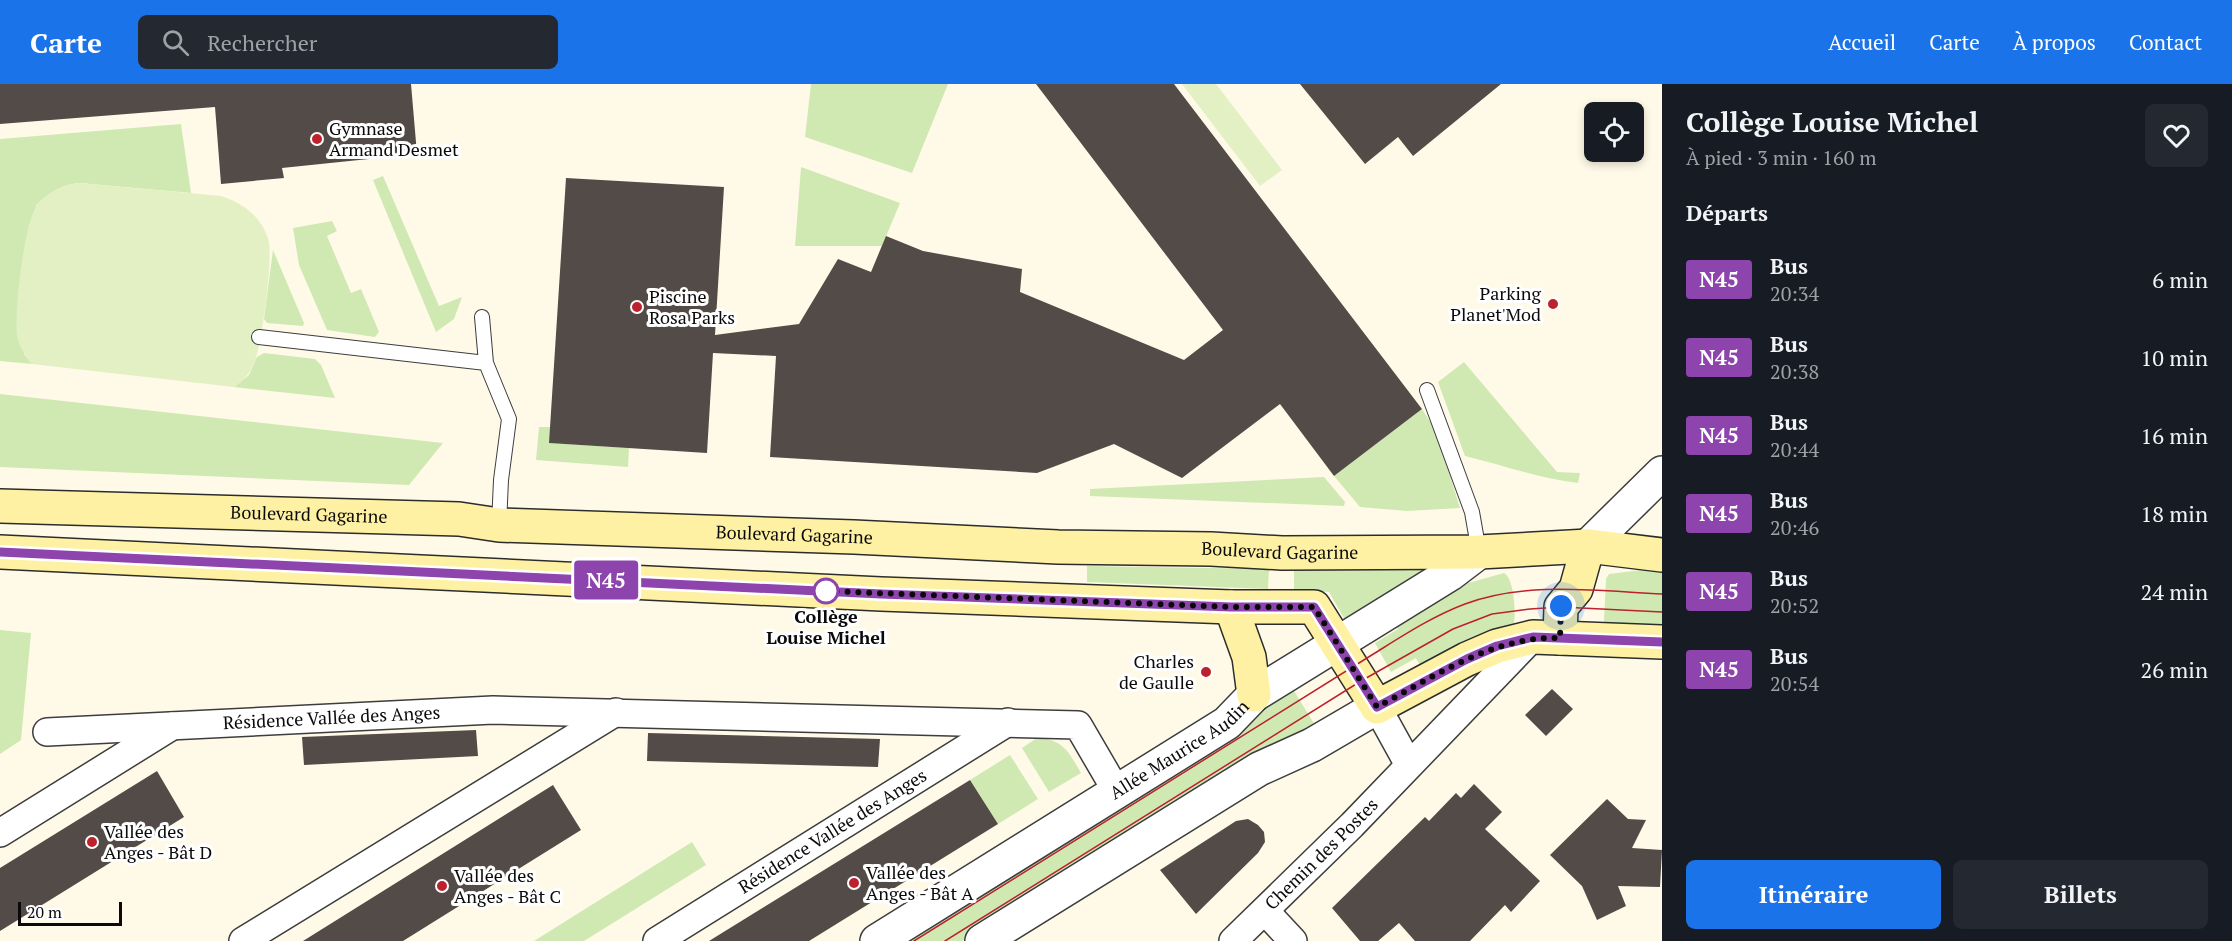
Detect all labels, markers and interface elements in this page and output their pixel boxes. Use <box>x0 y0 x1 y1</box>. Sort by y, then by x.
search box <box>138 15 558 69</box>
text: Carte <box>30 24 102 61</box>
icon: search <box>159 26 192 59</box>
text: Rechercher <box>207 28 317 57</box>
text: Accueil <box>1828 28 1896 56</box>
text: Carte <box>1929 28 1980 56</box>
text: À propos <box>2013 28 2096 56</box>
text: Contact <box>2129 28 2202 56</box>
map controls <box>1584 102 1644 162</box>
button: locate <box>1584 102 1644 162</box>
text: Collège Louise Michel <box>1686 103 1978 140</box>
button: heart <box>2145 104 2208 167</box>
place label: Gymnase Armand Desmet <box>329 116 459 161</box>
marker: Gymnase Armand Desmet <box>310 132 324 146</box>
text: À pied · 3 min · 160 m <box>1686 144 1876 171</box>
text: Départs <box>1686 198 1768 227</box>
text: Bus <box>1770 251 1808 280</box>
text: N45 <box>1699 265 1739 293</box>
text: 6 min <box>2152 265 2208 294</box>
text: 20:34 <box>1770 280 1819 307</box>
place label: Parking Planet'Mod <box>1450 281 1542 326</box>
place label: Piscine Rosa Parks <box>649 284 735 329</box>
marker: Parking Planet'Mod <box>1546 297 1560 311</box>
marker: Piscine Rosa Parks <box>630 300 644 314</box>
text: Bus <box>1770 329 1808 358</box>
text: N45 <box>1699 343 1739 371</box>
text: 10 min <box>2141 343 2208 372</box>
text: 20:38 <box>1770 358 1819 385</box>
text: Bus <box>1770 407 1808 436</box>
text: N45 <box>1699 421 1739 449</box>
text: 16 min <box>2141 421 2208 450</box>
text: 20:44 <box>1770 436 1819 463</box>
text: Bus <box>1770 485 1808 514</box>
text: N45 <box>1699 499 1739 527</box>
text: 18 min <box>2141 499 2208 528</box>
street label: Boulevard Gagarine <box>230 500 388 528</box>
text: 20:46 <box>1770 514 1819 541</box>
street label: Boulevard Gagarine <box>715 519 873 549</box>
street label: Boulevard Gagarine <box>1201 536 1358 564</box>
line badge: N45 <box>572 560 640 600</box>
text: Bus <box>1770 563 1808 592</box>
text: N45 <box>586 566 626 594</box>
text: N45 <box>1699 577 1739 605</box>
text: 24 min <box>2141 577 2208 606</box>
marker: Collège Louise Michel <box>813 578 839 604</box>
your location <box>1546 591 1576 621</box>
text: 20:52 <box>1770 592 1819 619</box>
place label: Collège Louise Michel <box>766 604 886 649</box>
text: Bus <box>1770 641 1808 670</box>
place label: Charles de Gaulle <box>1119 649 1194 694</box>
text: N45 <box>1699 655 1739 683</box>
text: 26 min <box>2141 655 2208 684</box>
marker: Charles de Gaulle <box>1199 665 1213 679</box>
text: 20:54 <box>1770 670 1819 697</box>
street label: Allée Maurice Audin <box>1105 694 1254 804</box>
street label: Résidence Vallée des Anges <box>222 700 441 734</box>
street label: Résidence Vallée des Anges <box>733 763 931 898</box>
street label: Chemin des Postes <box>1259 792 1383 915</box>
place label: Vallée des Anges - Bât D <box>104 819 212 864</box>
marker: Vallée des Anges - Bât D <box>85 835 99 849</box>
place label: Vallée des Anges - Bât A <box>866 860 974 905</box>
button: Itinéraire <box>1686 860 1941 929</box>
button: Billets <box>1953 860 2208 929</box>
place label: Vallée des Anges - Bât C <box>454 863 561 908</box>
marker: Vallée des Anges - Bât A <box>847 876 861 890</box>
marker: Vallée des Anges - Bât C <box>435 879 449 893</box>
scale bar <box>18 899 122 926</box>
text: 20 m <box>27 901 62 923</box>

